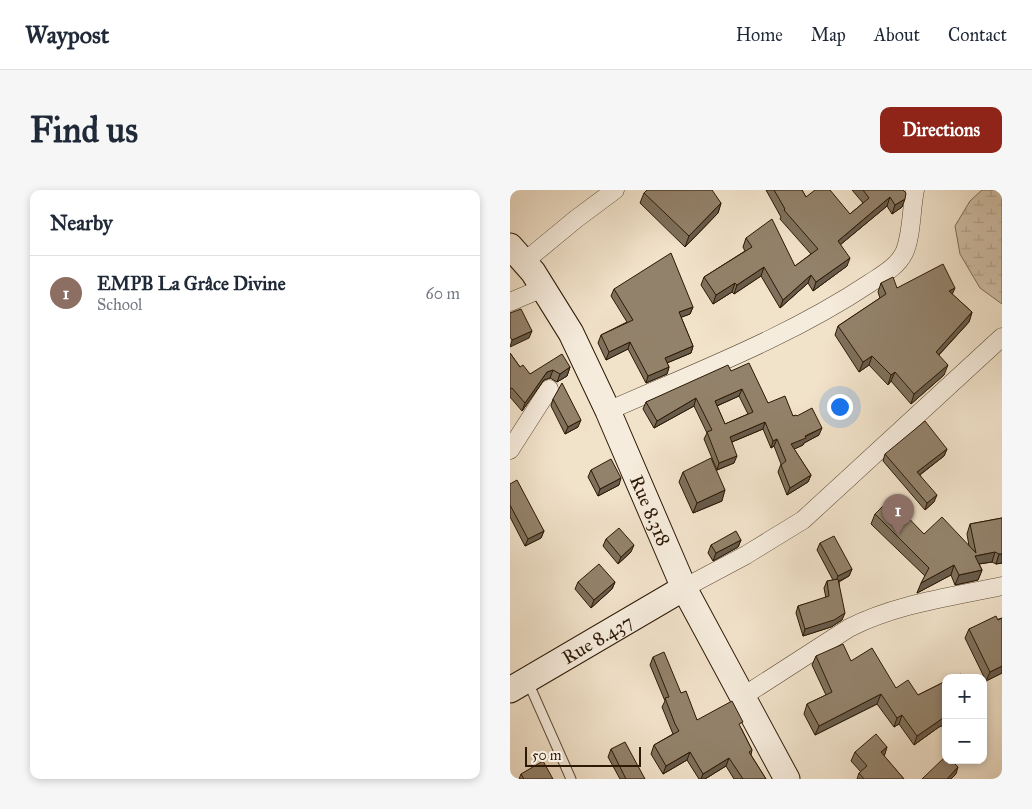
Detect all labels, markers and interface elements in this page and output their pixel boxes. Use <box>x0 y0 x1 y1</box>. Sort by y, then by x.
text: Waypost <box>25 20 109 50</box>
text: Home <box>736 24 783 46</box>
text: Map <box>811 24 846 46</box>
text: About <box>874 24 920 46</box>
text: Contact <box>948 24 1007 46</box>
button: Directions <box>880 107 1002 153</box>
text: Find us <box>30 109 138 152</box>
text: Nearby <box>50 210 113 236</box>
text: EMPB La Grâce Divine <box>97 272 286 295</box>
text: 1 <box>63 284 69 303</box>
text: 60 m <box>426 284 460 303</box>
text: School <box>97 295 142 314</box>
your location <box>827 394 853 420</box>
street label: Rue 8.318 <box>625 472 675 549</box>
pin: 1 <box>882 494 914 535</box>
street label: Rue 8.437 <box>558 610 637 669</box>
map controls <box>942 674 987 764</box>
button: + <box>942 674 987 719</box>
button: − <box>942 719 987 764</box>
scale bar <box>525 744 641 767</box>
text: 50 m <box>532 747 561 764</box>

